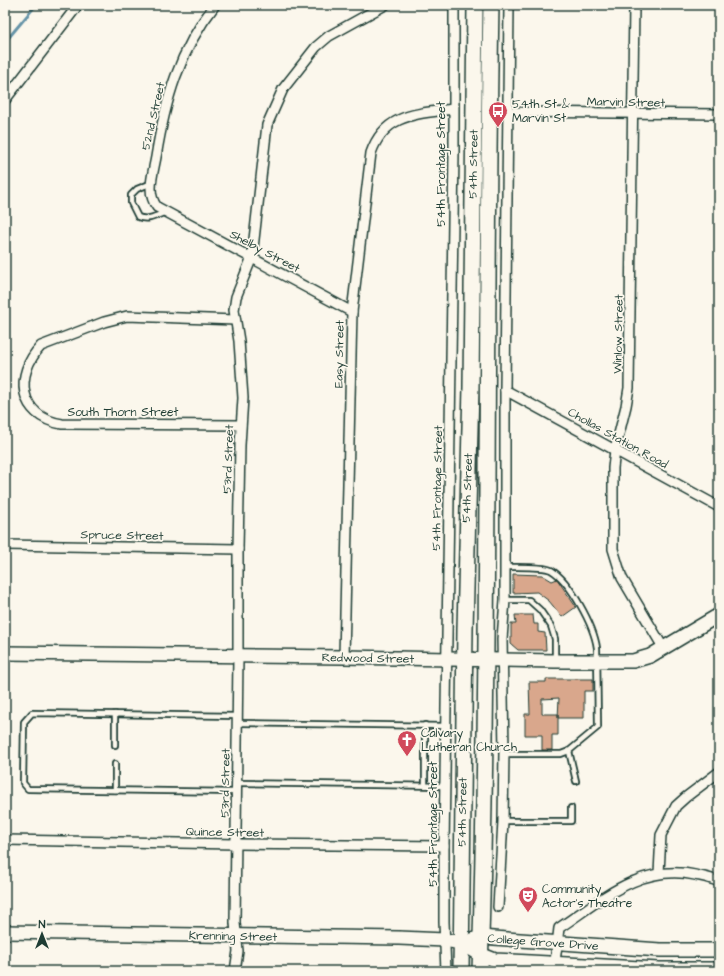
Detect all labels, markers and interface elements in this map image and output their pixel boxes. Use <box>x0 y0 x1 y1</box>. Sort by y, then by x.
street label: 52nd Street <box>137 80 170 152</box>
street label: Marvin Street <box>587 93 666 112</box>
place label: 54th St & Marvin St <box>512 96 570 127</box>
bus stop icon: 54th St & Marvin St <box>487 100 509 128</box>
street label: 54th Frontage Street <box>433 101 451 227</box>
street label: 54th Street <box>464 129 483 199</box>
street label: Shelby Street <box>226 226 303 278</box>
street label: Winlow Street <box>609 294 628 374</box>
street label: Easy Street <box>330 320 350 388</box>
street label: South Thorn Street <box>68 404 179 421</box>
street label: Chollas Station Road <box>565 404 671 473</box>
street label: 53rd Street <box>219 424 238 494</box>
street label: 54th Frontage Street <box>428 425 448 551</box>
street label: 54th Street <box>458 453 477 523</box>
street label: Spruce Street <box>80 526 164 545</box>
street label: Redwood Street <box>322 649 414 668</box>
place label: Calvary Lutheran Church <box>421 725 517 756</box>
church icon: Calvary Lutheran Church <box>396 729 418 757</box>
street label: 53rd Street <box>216 748 235 818</box>
street label: 54th Frontage Street <box>425 761 443 887</box>
street label: 54th Street <box>453 777 472 847</box>
street label: Quince Street <box>186 823 264 842</box>
place label: Community Actor's Theatre <box>542 881 633 912</box>
theatre icon: Community Actor's Theatre <box>517 885 539 913</box>
north arrow <box>22 914 62 954</box>
text: N <box>39 917 46 932</box>
street label: Krenning Street <box>189 927 277 947</box>
street label: College Grove Drive <box>487 930 599 956</box>

